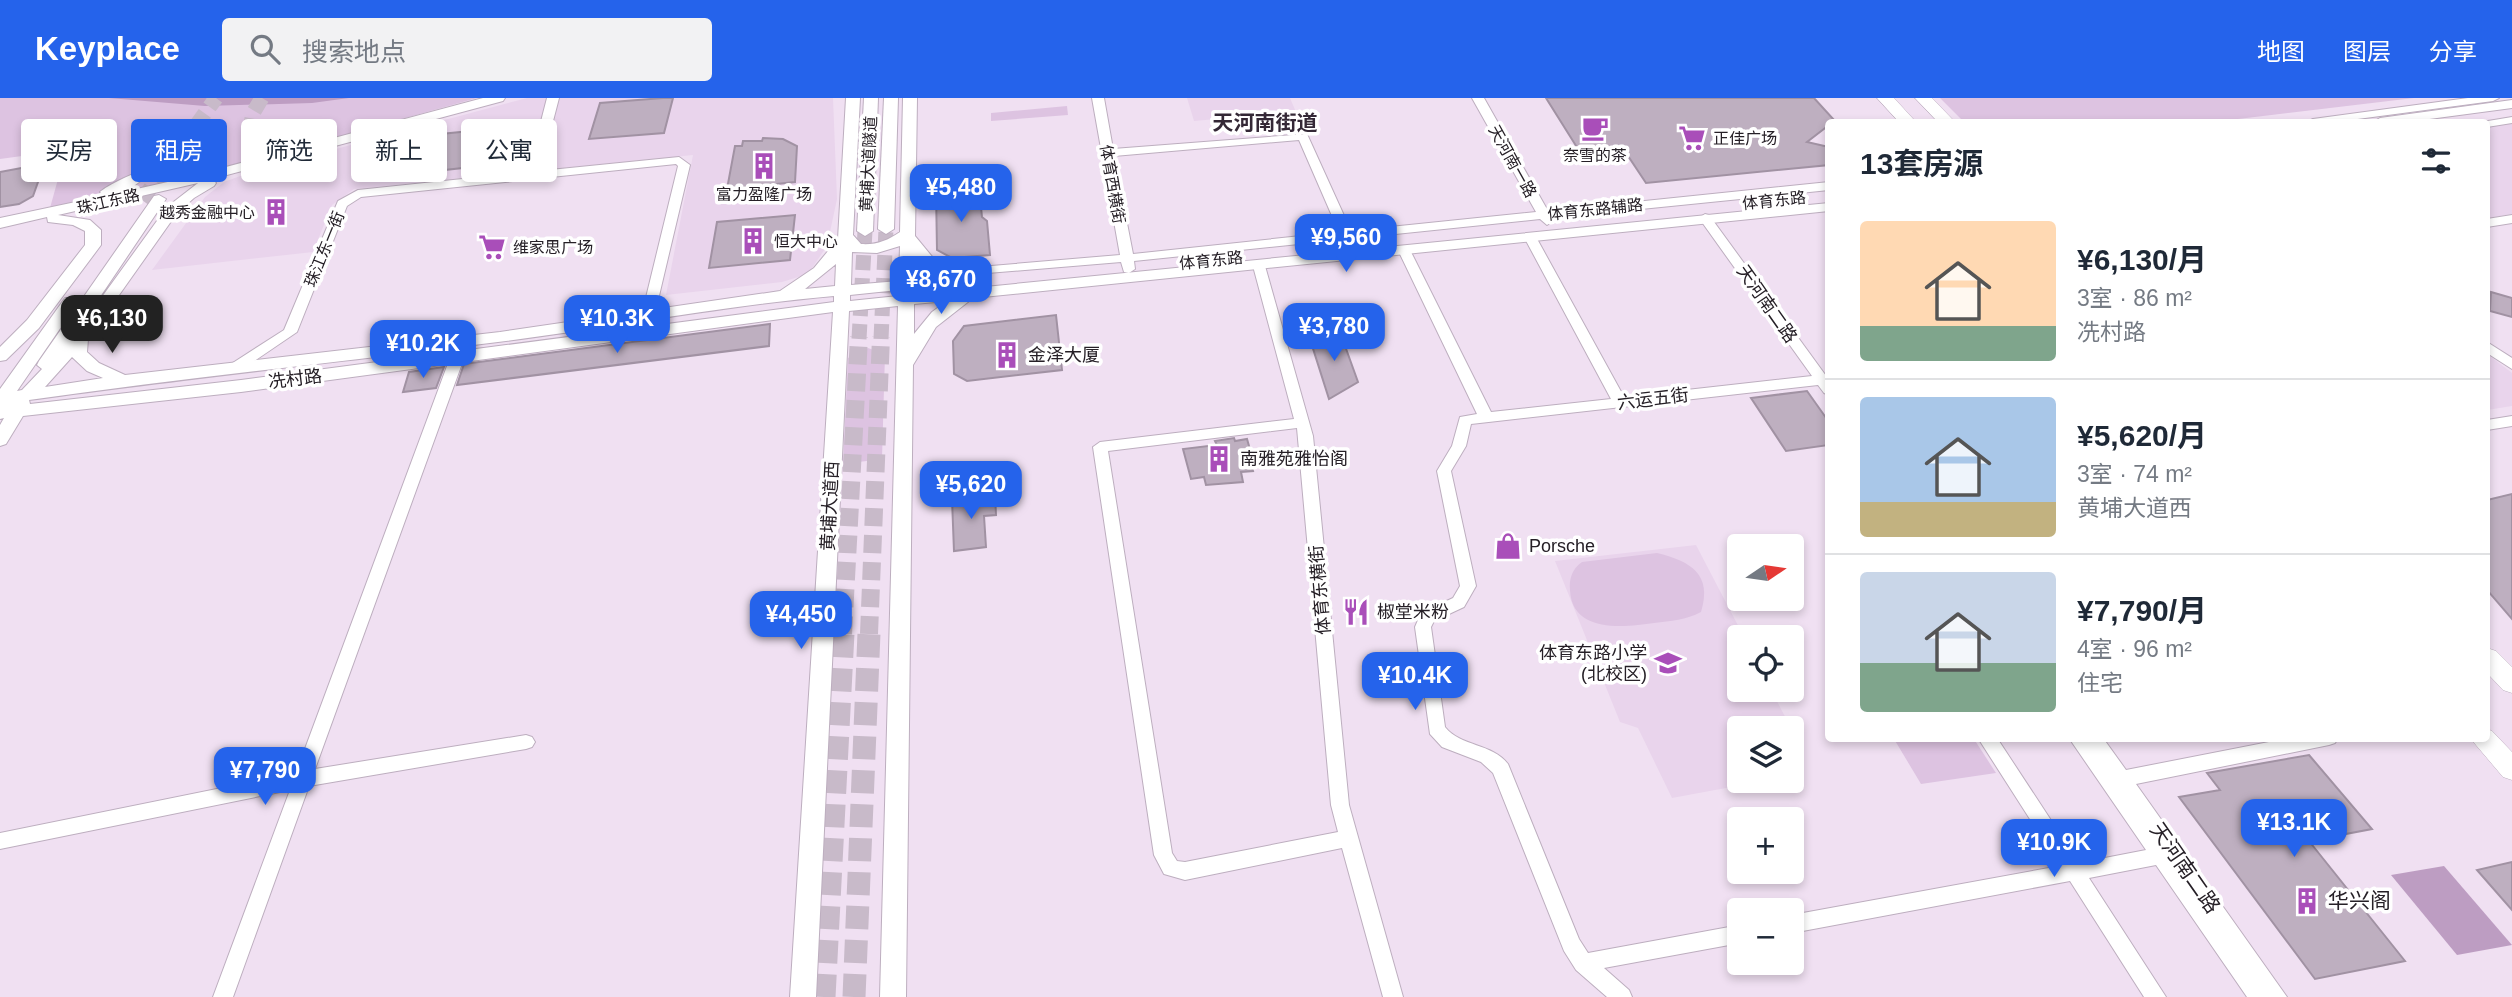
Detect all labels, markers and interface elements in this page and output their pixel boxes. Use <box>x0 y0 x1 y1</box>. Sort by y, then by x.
search box <box>222 18 712 81</box>
text: Keyplace <box>35 30 180 67</box>
icon: search <box>246 30 284 68</box>
text: 搜索地点 <box>302 37 406 67</box>
text: 地图 <box>2257 38 2305 65</box>
text: 图层 <box>2343 38 2391 65</box>
text: 分享 <box>2429 38 2477 65</box>
district label: 天河南街道 <box>1213 111 1318 134</box>
cafe icon: 奈雪的茶 <box>1580 113 1610 143</box>
street label: 黄埔大道隧道 <box>857 116 880 212</box>
chip: 买房 <box>21 119 117 182</box>
chip: 租房 <box>131 119 227 182</box>
chip: 筛选 <box>241 119 337 182</box>
chip: 新上 <box>351 119 447 182</box>
chip: 公寓 <box>461 119 557 182</box>
street label: 天河南一路 <box>1486 122 1539 200</box>
supermarket icon: 正佳广场 <box>1677 123 1707 153</box>
place label: 正佳广场 <box>1713 130 1777 147</box>
icon: filters <box>2417 142 2455 180</box>
street label: 体育西横街 <box>1097 143 1128 225</box>
place label: 奈雪的茶 <box>1563 147 1627 164</box>
text: 13套房源 <box>1860 147 1983 180</box>
building icon: 富力盈隆广场 <box>749 151 779 181</box>
pin: ¥5,480 <box>904 164 1018 224</box>
text: ¥5,480 <box>926 174 996 200</box>
street label: 珠江东路 <box>75 186 141 217</box>
place label: 富力盈隆广场 <box>716 186 812 203</box>
street label: 体育东路 <box>1741 189 1807 212</box>
street label: 体育东路辅路 <box>1546 196 1644 223</box>
building icon: 越秀金融中心 <box>261 197 291 227</box>
place label: 越秀金融中心 <box>159 204 255 221</box>
street label: 珠江东一街 <box>302 209 347 289</box>
pin: ¥9,560 <box>1289 214 1403 274</box>
text: ¥9,560 <box>1311 224 1381 250</box>
building icon: 恒大中心 <box>738 226 768 256</box>
supermarket icon: 维家思广场 <box>477 232 507 262</box>
place label: 恒大中心 <box>774 233 838 250</box>
place label: 维家思广场 <box>513 239 593 256</box>
text: ¥6,130/月 <box>2077 243 2207 276</box>
street label: 体育东路 <box>1178 249 1244 272</box>
icon: home <box>1916 249 2000 333</box>
pin: ¥8,670 <box>884 256 998 316</box>
street label: 天河南二路 <box>1733 261 1801 347</box>
text: ¥8,670 <box>906 266 976 292</box>
text: 3室 · 86 m² <box>2077 285 2192 311</box>
pin: ¥6,130 <box>55 296 169 355</box>
pin: ¥10.3K <box>560 296 674 355</box>
pin: ¥3,780 <box>1277 303 1391 363</box>
text: ¥6,130 <box>77 305 147 331</box>
text: ¥10.3K <box>580 305 654 331</box>
text: ¥3,780 <box>1299 313 1369 339</box>
text: 冼村路 <box>2077 319 2146 345</box>
pin: ¥10.2K <box>366 320 480 380</box>
text: ¥10.2K <box>386 330 460 356</box>
building icon: 金泽大厦 <box>992 340 1022 370</box>
place label: 金泽大厦 <box>1028 345 1100 365</box>
street label: 冼村路 <box>267 366 323 392</box>
street label: 六运五街 <box>1616 385 1690 413</box>
text: ¥5,620/月 <box>2077 419 2207 452</box>
icon: home <box>1916 425 2000 509</box>
building icon: 南雅苑雅怡阁 <box>1204 444 1234 474</box>
place label: 南雅苑雅怡阁 <box>1240 449 1348 469</box>
street label: 黄埔大道西 <box>818 461 842 551</box>
text: 3室 · 74 m² <box>2077 461 2192 487</box>
pin: ¥5,620 <box>914 462 1028 521</box>
text: ¥5,620 <box>936 471 1006 497</box>
text: 黄埔大道西 <box>2077 495 2192 521</box>
shop icon: Porsche <box>1493 531 1523 561</box>
north arrow <box>1727 534 1804 611</box>
map controls <box>1727 534 1804 975</box>
place label: Porsche <box>1529 536 1595 556</box>
street label: 体育东横街 <box>1306 544 1334 636</box>
pin: ¥4,450 <box>744 592 858 651</box>
text: ¥7,790/月 <box>2077 594 2207 627</box>
restaurant icon: 椒堂米粉 <box>1341 597 1371 627</box>
icon: home <box>1916 600 2000 684</box>
text: ¥4,450 <box>766 601 836 627</box>
place label: 椒堂米粉 <box>1377 602 1449 622</box>
button: locate <box>1727 625 1804 702</box>
text: 4室 · 96 m² <box>2077 636 2192 662</box>
place label: 体育东路小学 (北校区) <box>1539 643 1647 684</box>
school or university icon: 体育东路小学 (北校区) <box>1653 648 1683 678</box>
pin: ¥10.4K <box>1358 652 1472 712</box>
text: ¥10.4K <box>1378 662 1452 688</box>
text: 住宅 <box>2077 670 2123 696</box>
button: layers <box>1727 716 1804 793</box>
pin: ¥7,790 <box>208 748 322 807</box>
text: ¥7,790 <box>230 757 300 783</box>
pin: ¥13.1K <box>2237 800 2351 859</box>
button: + <box>1727 807 1804 884</box>
text: ¥13.1K <box>2257 809 2331 835</box>
street label: 天河南二路 <box>2146 818 2225 917</box>
pin: ¥10.9K <box>1997 820 2111 879</box>
text: ¥10.9K <box>2017 829 2091 855</box>
building icon: 华兴阁 <box>2292 886 2322 916</box>
place label: 华兴阁 <box>2328 889 2391 912</box>
button: − <box>1727 898 1804 975</box>

